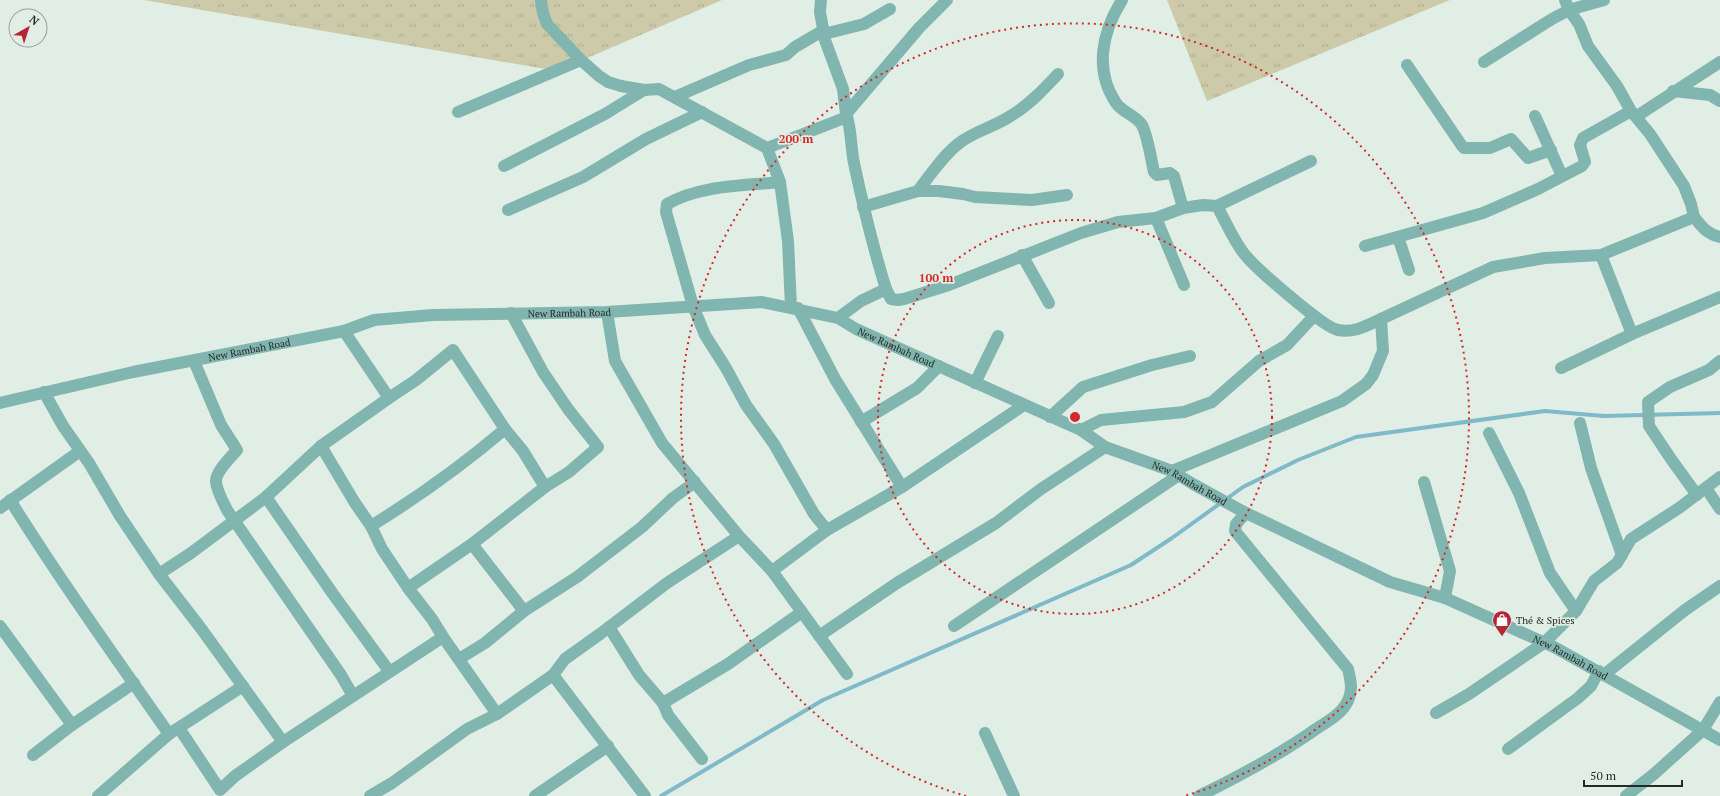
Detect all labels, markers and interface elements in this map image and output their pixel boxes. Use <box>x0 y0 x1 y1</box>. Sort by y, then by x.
north arrow <box>8 8 48 48</box>
text: N <box>27 12 42 29</box>
text: 200 m <box>779 131 813 146</box>
text: 100 m <box>919 270 953 285</box>
street label: New Rambah Road <box>528 306 612 320</box>
street label: New Rambah Road <box>855 325 937 371</box>
street label: New Rambah Road <box>207 335 292 364</box>
centre of rings <box>1068 410 1082 424</box>
street label: New Rambah Road <box>1150 458 1230 509</box>
shop icon: Thé & Spices <box>1491 609 1513 637</box>
place label: Thé & Spices <box>1516 614 1575 627</box>
street label: New Rambah Road <box>1531 632 1611 683</box>
scale bar <box>1584 762 1682 788</box>
text: 50 m <box>1590 768 1617 783</box>

